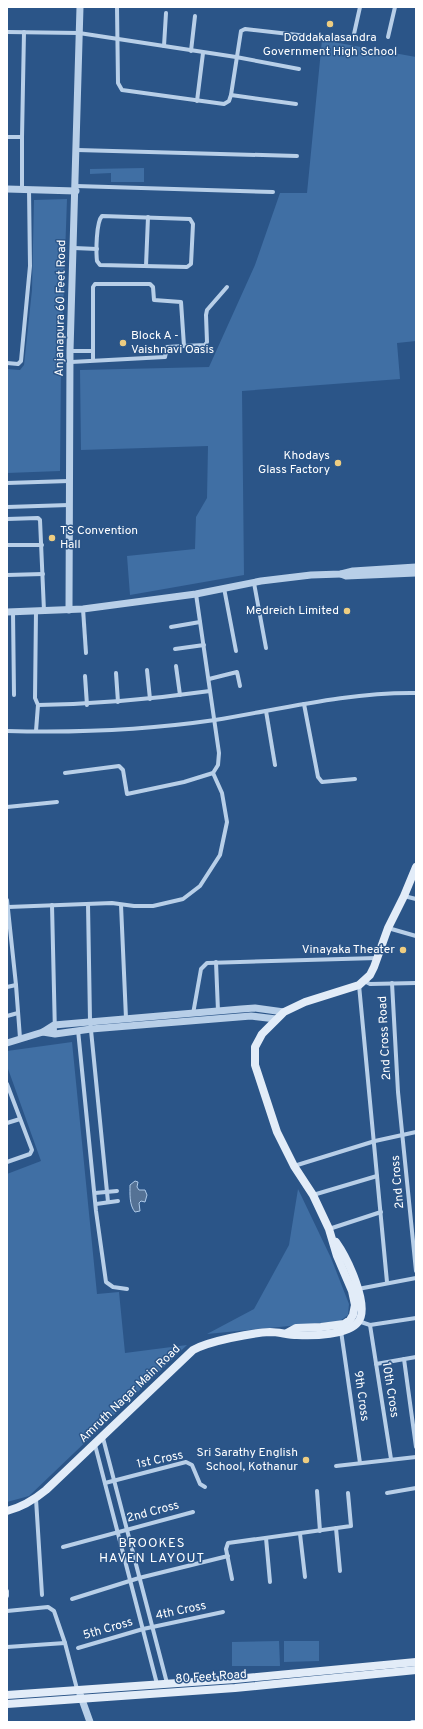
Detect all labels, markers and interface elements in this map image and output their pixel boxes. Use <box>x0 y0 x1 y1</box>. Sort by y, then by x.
marker: Doddakalasandra Government High School <box>325 19 335 29</box>
place label: Doddakalasandra Government High School <box>263 30 397 60</box>
street label: Anjanapura 60 Feet Road <box>52 239 70 377</box>
place label: Block A - Vaishnavi Oasis <box>131 328 214 358</box>
marker: Block A - Vaishnavi Oasis <box>118 338 128 348</box>
place label: Khodays Glass Factory <box>258 448 330 478</box>
marker: Khodays Glass Factory <box>333 458 343 468</box>
place label: TS Convention Hall <box>60 523 138 553</box>
marker: TS Convention Hall <box>47 533 57 543</box>
place label: Medreich Limited <box>246 603 339 619</box>
marker: Medreich Limited <box>342 606 352 616</box>
place label: Vinayaka Theater <box>302 942 395 958</box>
marker: Vinayaka Theater <box>398 945 408 955</box>
street label: 2nd Cross Road <box>375 995 395 1081</box>
street label: 2nd Cross <box>388 1154 408 1210</box>
street label: Amruth Nagar Main Road <box>76 1341 184 1447</box>
street label: 10th Cross <box>378 1361 402 1419</box>
street label: 9th Cross <box>350 1370 372 1422</box>
place label: Sri Sarathy English School, Kothanur <box>197 1445 298 1475</box>
street label: 1st Cross <box>135 1447 185 1473</box>
marker: Sri Sarathy English School, Kothanur <box>301 1455 311 1465</box>
street label: 2nd Cross <box>125 1497 181 1527</box>
district label: BROOKES HAVEN LAYOUT <box>99 1536 205 1567</box>
street label: 4th Cross <box>154 1598 208 1624</box>
street label: 5th Cross <box>81 1614 135 1644</box>
street label: 80 Feet Road <box>175 1667 247 1687</box>

